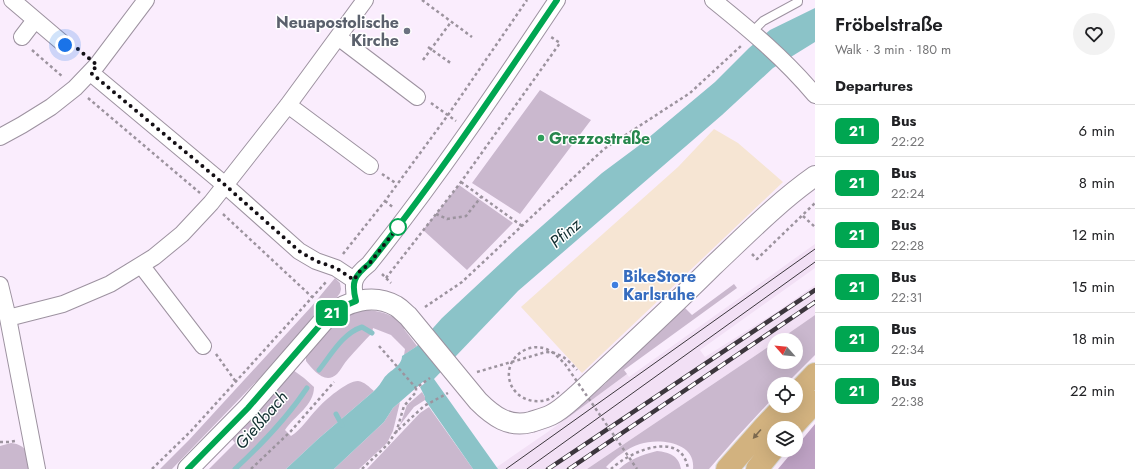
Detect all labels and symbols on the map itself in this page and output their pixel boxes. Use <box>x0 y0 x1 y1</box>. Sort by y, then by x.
place label: Neuapostolische Kirche <box>276 11 399 52</box>
marker: Neuapostolische Kirche <box>402 26 412 36</box>
your location <box>55 35 75 55</box>
place label: Grezzostraße <box>549 127 650 150</box>
marker: Grezzostraße <box>536 133 546 143</box>
water label: Pfinz <box>544 212 587 253</box>
unlabelled marker <box>389 218 407 236</box>
place label: BikeStore Karlsruhe <box>623 265 696 306</box>
marker: BikeStore Karlsruhe <box>610 280 620 290</box>
line badge: 21 <box>314 300 350 326</box>
north arrow <box>767 333 803 369</box>
water label: Gießbach <box>229 386 293 454</box>
one-way arrow <box>753 429 762 440</box>

